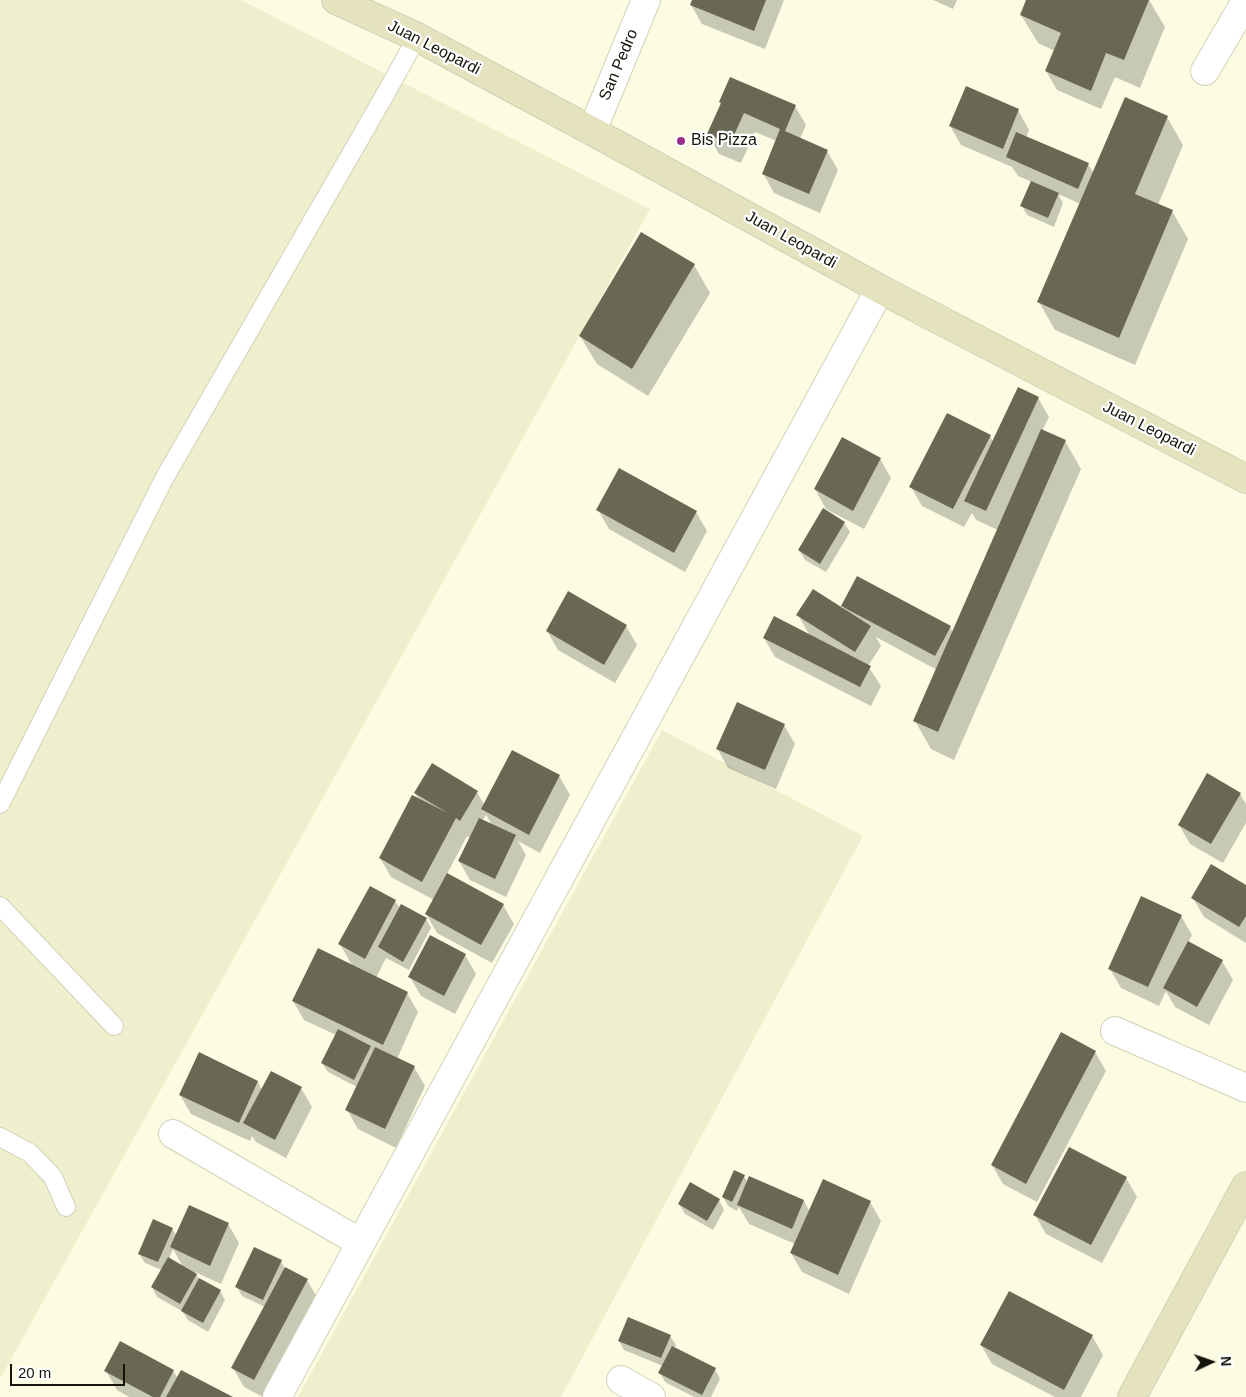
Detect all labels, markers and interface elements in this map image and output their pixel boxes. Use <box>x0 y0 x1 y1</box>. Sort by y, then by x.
street label: Juan Leopardi <box>384 16 484 80</box>
street label: San Pedro <box>595 26 643 104</box>
place label: Bis Pizza <box>691 131 757 151</box>
marker: Bis Pizza <box>675 135 687 147</box>
street label: Juan Leopardi <box>742 207 840 273</box>
street label: Juan Leopardi <box>1099 397 1199 461</box>
north arrow <box>1186 1337 1236 1387</box>
scale bar <box>12 1354 128 1386</box>
text: N <box>1218 1356 1234 1367</box>
text: 20 m <box>18 1364 51 1381</box>

